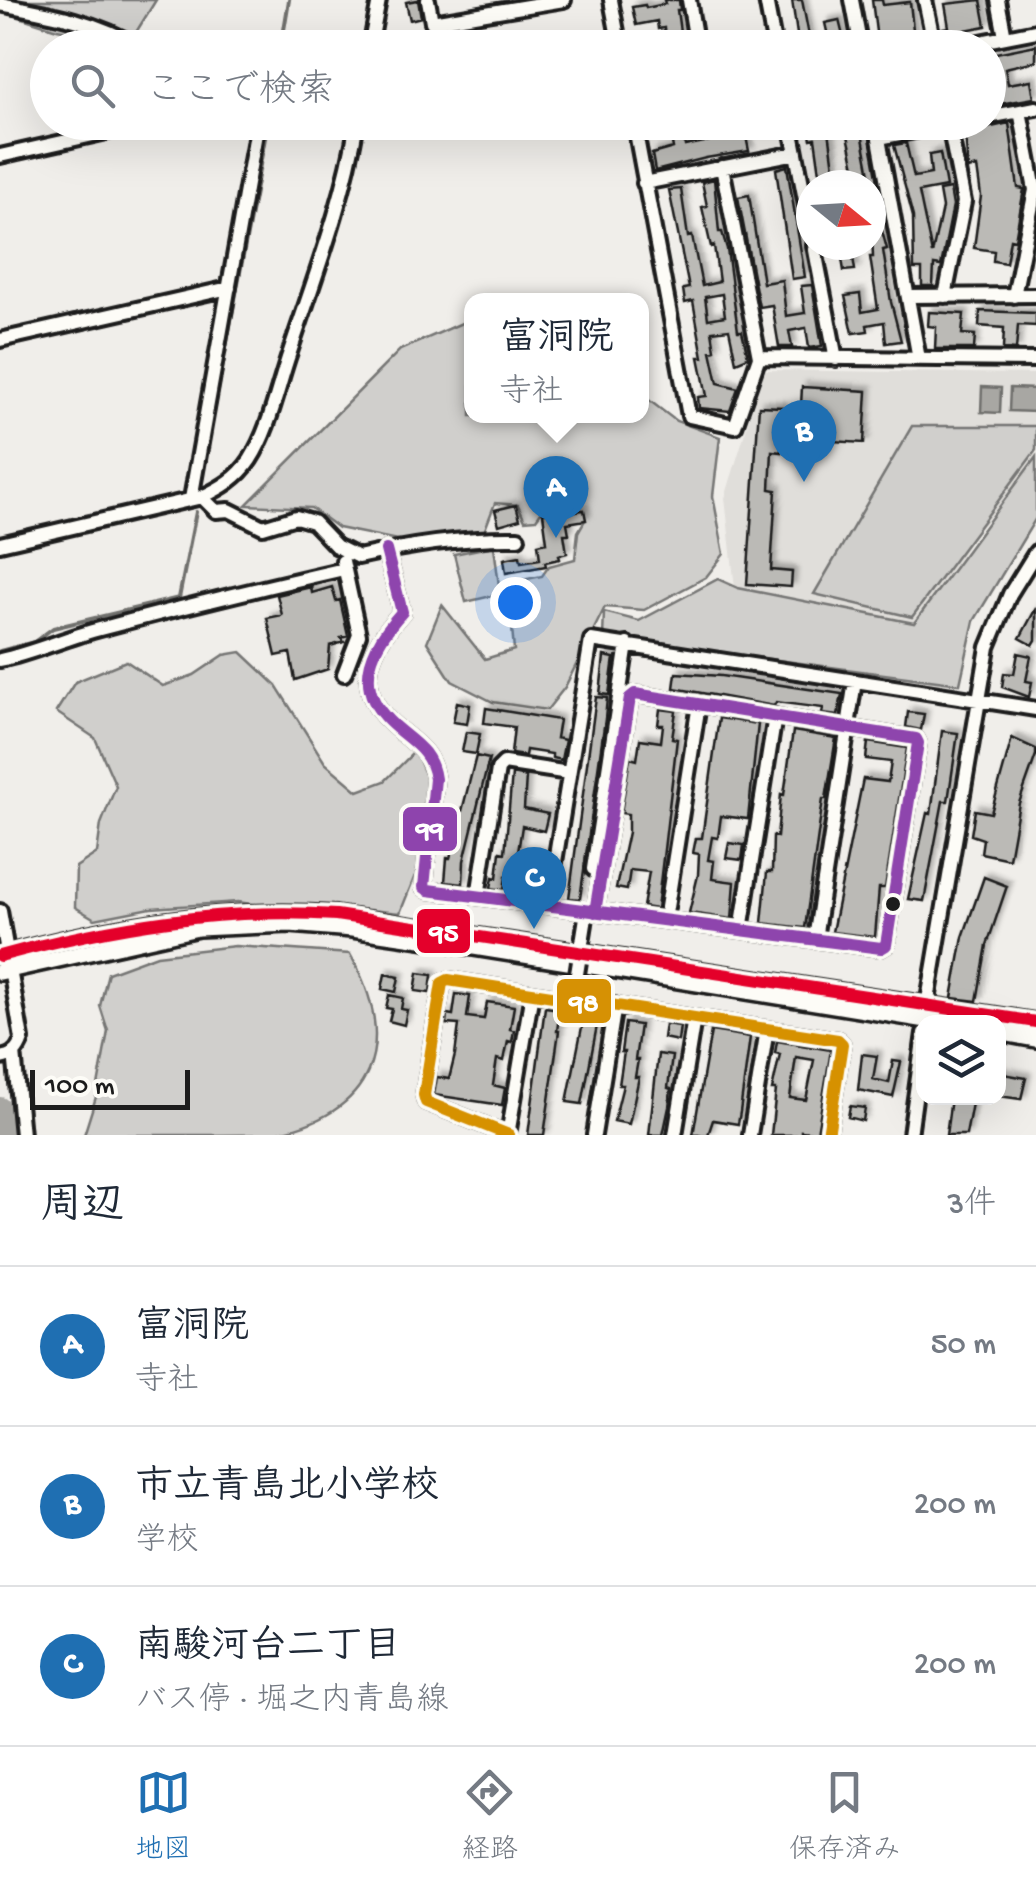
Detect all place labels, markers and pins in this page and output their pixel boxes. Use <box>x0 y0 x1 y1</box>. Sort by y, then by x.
pin: B <box>772 400 836 482</box>
pin: A <box>524 456 588 538</box>
pin: C <box>502 846 566 929</box>
unlabelled marker <box>883 894 903 914</box>

